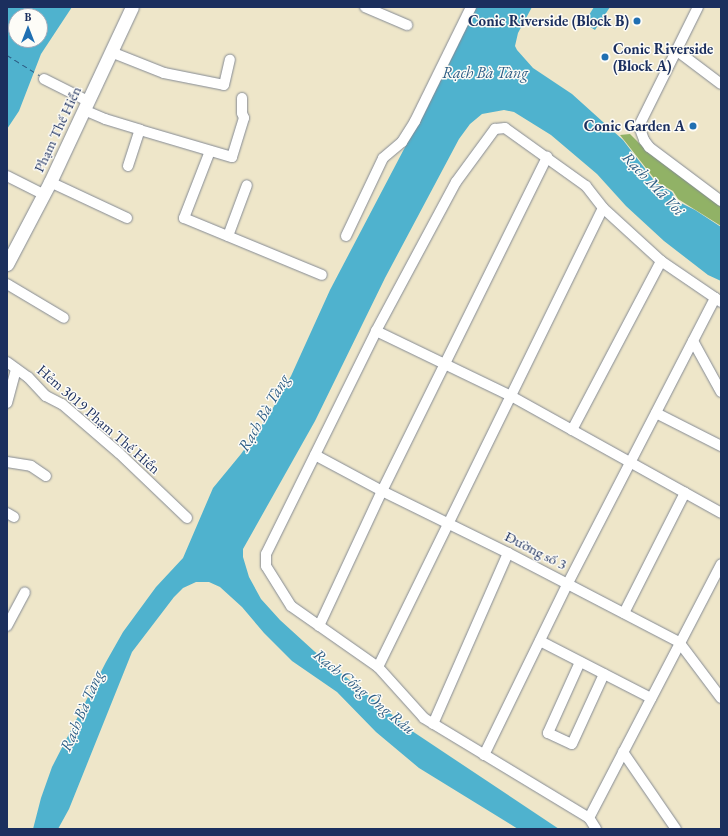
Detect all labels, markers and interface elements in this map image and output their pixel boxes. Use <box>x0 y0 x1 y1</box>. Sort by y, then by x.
north arrow <box>8 8 48 48</box>
text: B <box>25 10 31 24</box>
place label: Conic Riverside (Block B) <box>468 12 629 30</box>
marker: Conic Riverside (Block B) <box>632 16 642 26</box>
place label: Conic Riverside (Block A) <box>613 39 713 74</box>
marker: Conic Riverside (Block A) <box>600 52 610 62</box>
water label: Rạch Bà Tàng <box>442 63 528 83</box>
street label: Phạm Thế Hiển <box>29 83 85 175</box>
place label: Conic Garden A <box>584 117 685 135</box>
marker: Conic Garden A <box>688 121 698 131</box>
water label: Rạch Mã Voi <box>618 148 688 220</box>
street label: Hẻm 3019 Phạm Thế Hiển <box>34 361 164 477</box>
water label: Rạch Bà Tàng <box>234 371 294 455</box>
street label: Đường số 3 <box>502 527 570 573</box>
water label: Rạch Cống Ông Râu <box>309 645 419 739</box>
water label: Rạch Bà Tàng <box>56 668 108 754</box>

